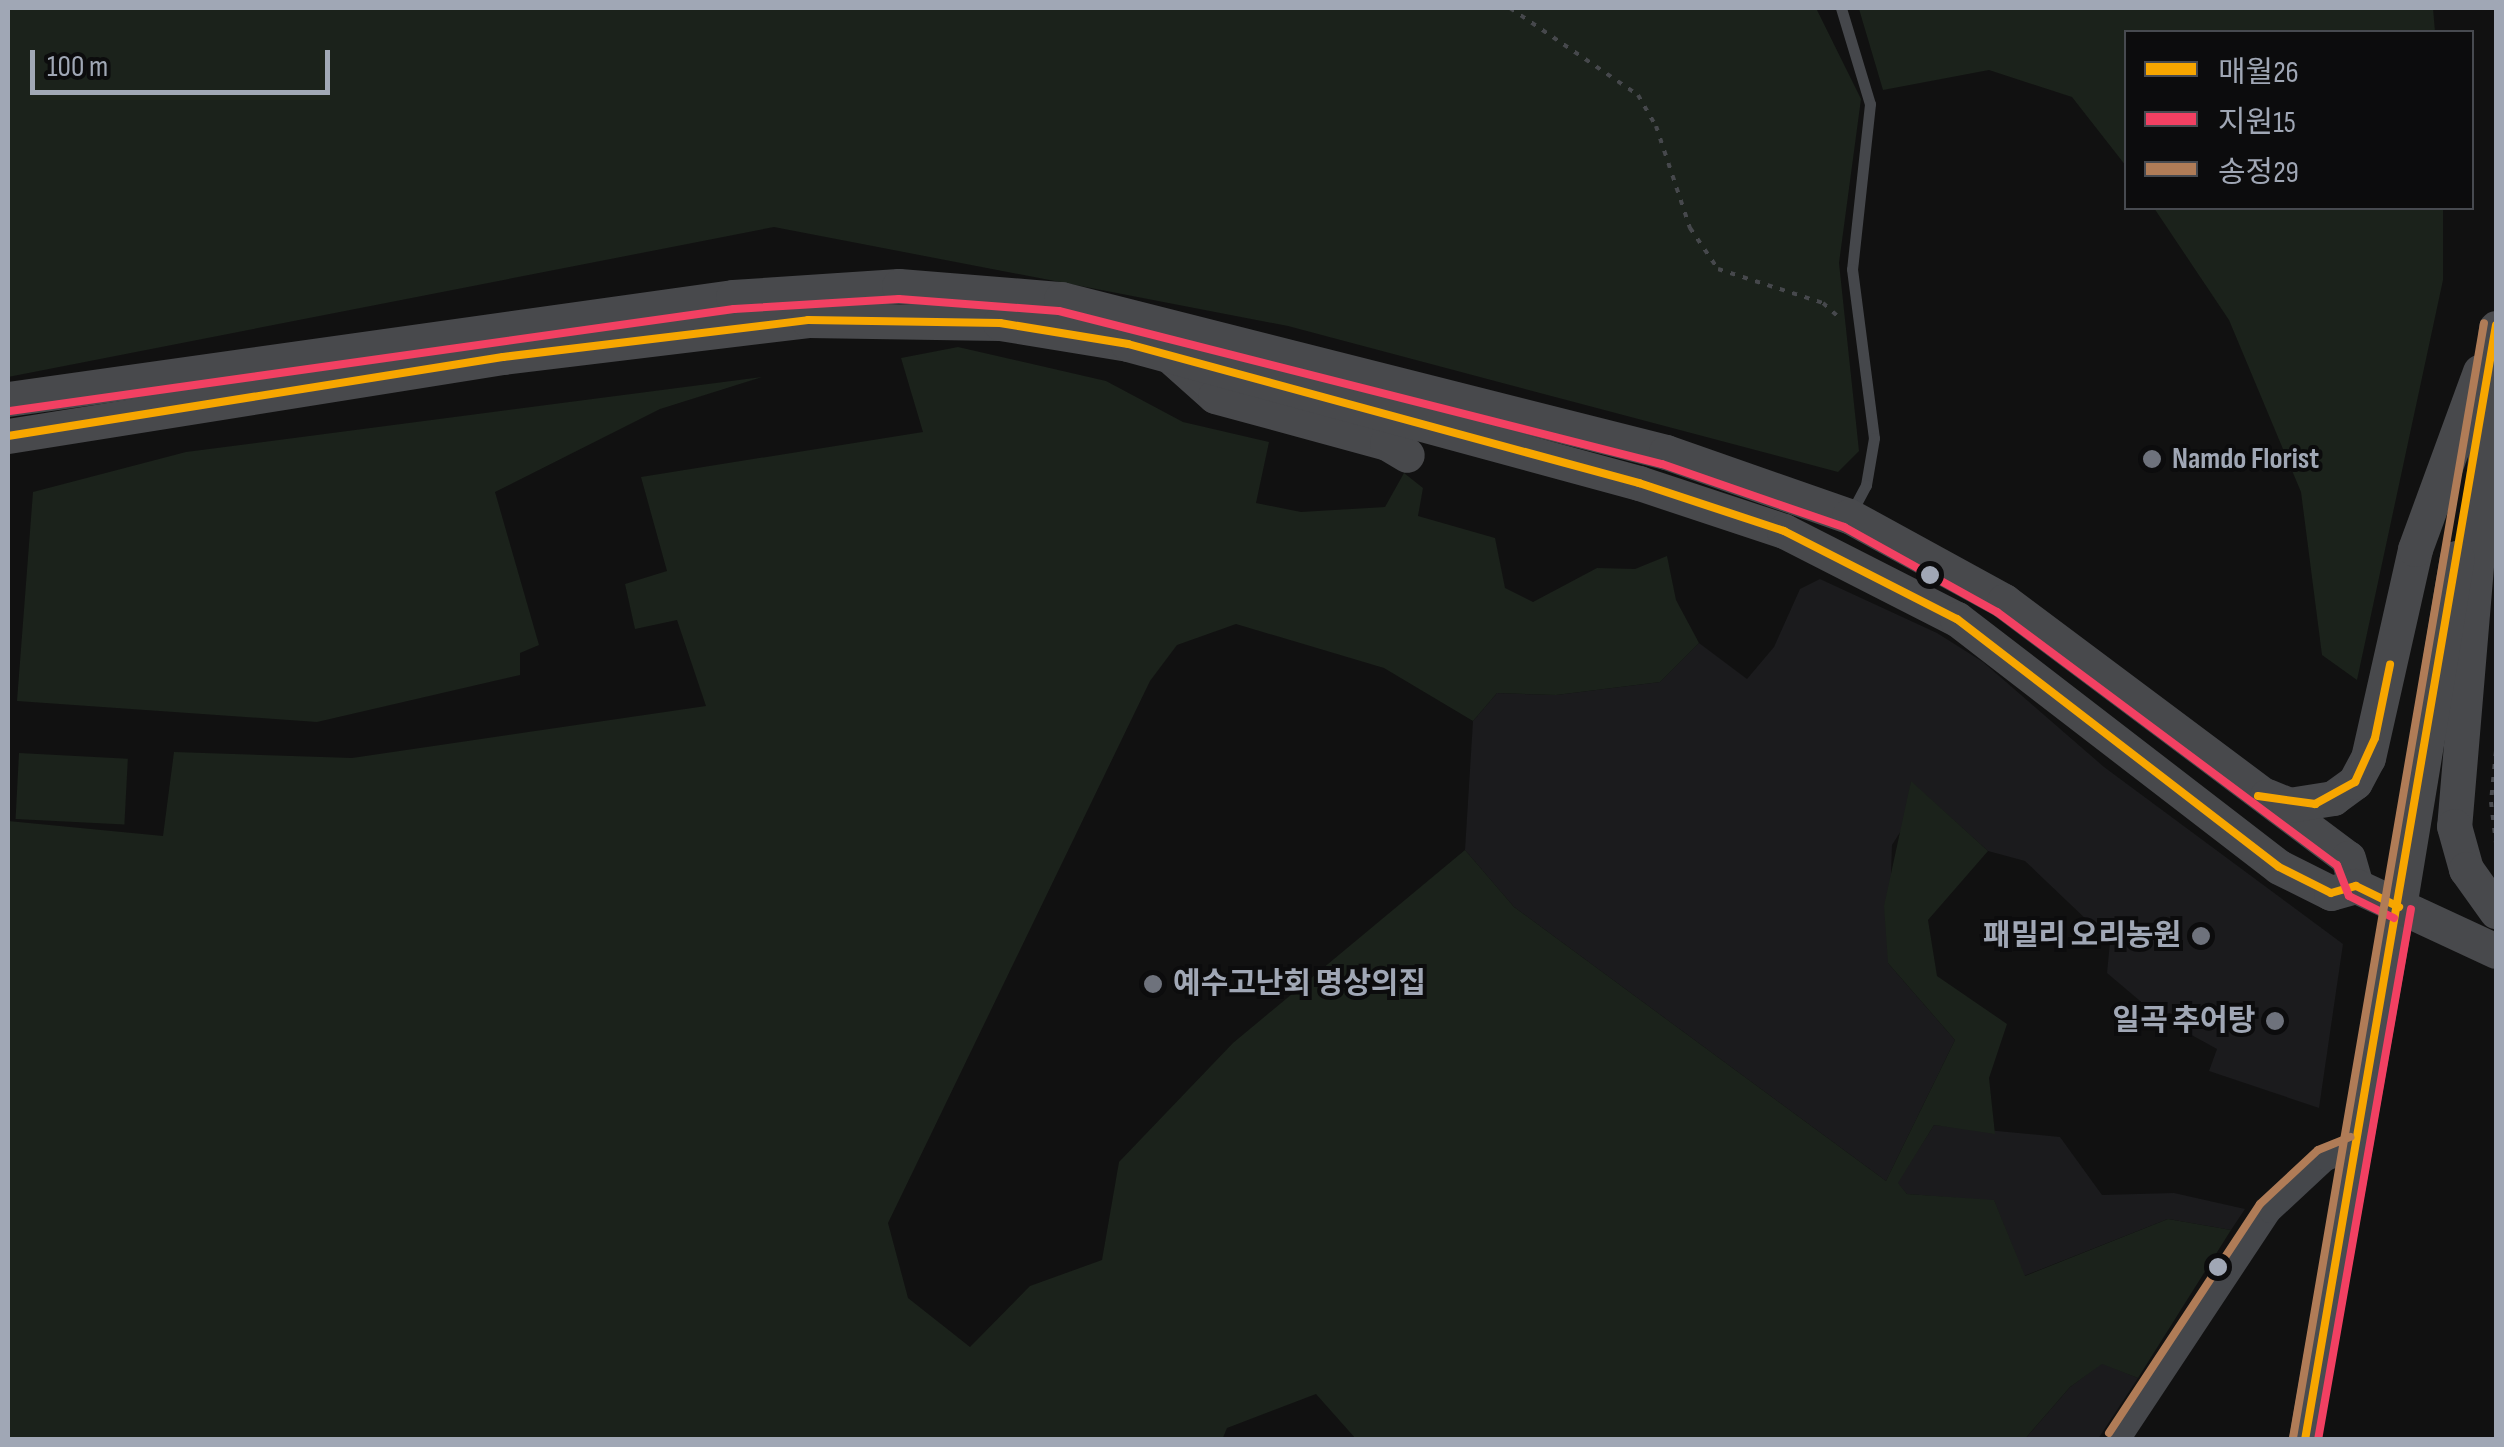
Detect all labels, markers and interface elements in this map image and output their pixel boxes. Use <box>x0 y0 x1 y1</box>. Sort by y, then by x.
scale bar <box>35 30 335 92</box>
legend <box>2124 30 2474 210</box>
text: 100 m <box>47 49 108 85</box>
text: 매월26 <box>2218 55 2299 91</box>
text: 지원15 <box>2218 105 2296 141</box>
text: 송정29 <box>2218 155 2299 191</box>
place label: Namdo Florist <box>2172 441 2319 477</box>
marker: Namdo Florist <box>2141 448 2163 470</box>
unlabelled marker <box>1920 565 1940 585</box>
place label: 패밀리 오리농원 <box>1983 918 2181 954</box>
marker: 패밀리 오리농원 <box>2190 925 2212 947</box>
place label: 예수고난회 명상의집 <box>1173 966 1426 1002</box>
marker: 예수고난회 명상의집 <box>1142 973 1164 995</box>
place label: 일곡 추어탕 <box>2112 1003 2255 1039</box>
marker: 일곡 추어탕 <box>2264 1010 2286 1032</box>
unlabelled marker <box>2208 1257 2228 1277</box>

